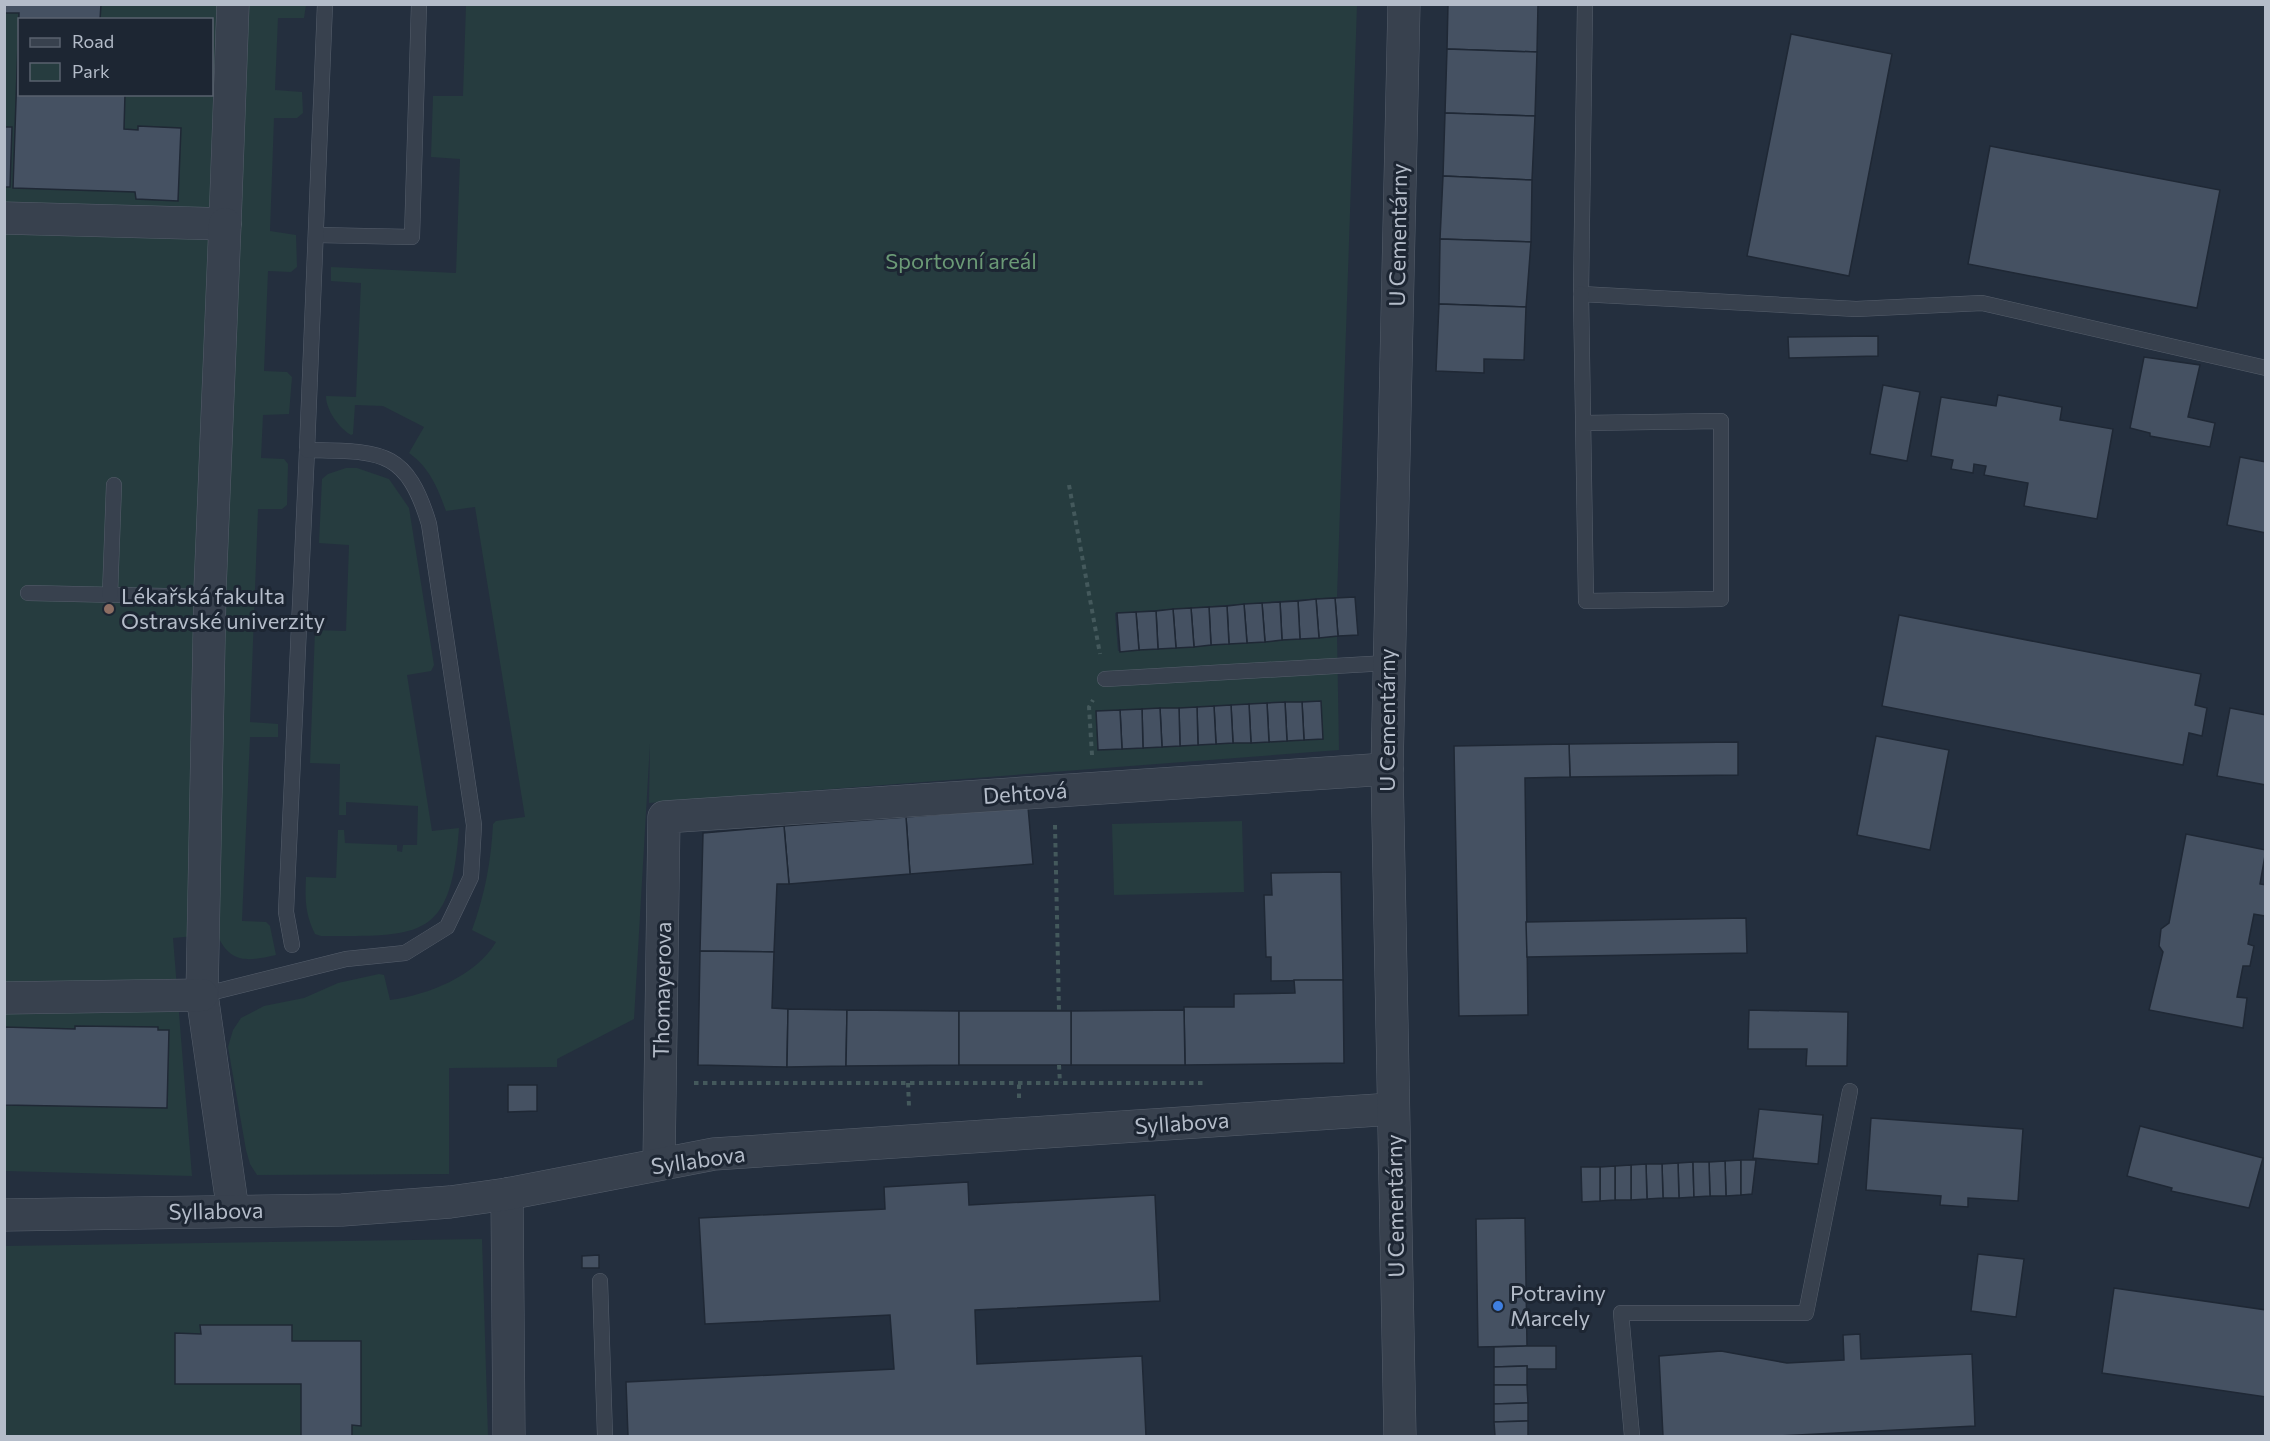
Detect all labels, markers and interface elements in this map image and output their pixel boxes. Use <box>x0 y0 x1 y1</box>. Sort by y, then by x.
legend <box>18 18 213 96</box>
text: Road <box>72 30 114 52</box>
text: Park <box>72 60 110 82</box>
street label: U Cementárny <box>1383 163 1412 307</box>
park label: Sportovní areál <box>885 247 1037 274</box>
place label: Lékařská fakulta Ostravské univerzity <box>121 582 325 634</box>
marker: Lékařská fakulta Ostravské univerzity <box>102 602 116 616</box>
street label: U Cementárny <box>1373 648 1400 792</box>
street label: Dehtová <box>982 776 1068 809</box>
street label: Thomayerova <box>647 921 676 1059</box>
street label: Syllabova <box>1134 1106 1230 1139</box>
street label: U Cementárny <box>1380 1134 1409 1278</box>
street label: Syllabova <box>649 1140 747 1179</box>
street label: Syllabova <box>168 1196 264 1225</box>
place label: Potraviny Marcely <box>1510 1279 1606 1331</box>
marker: Potraviny Marcely <box>1491 1299 1505 1313</box>

